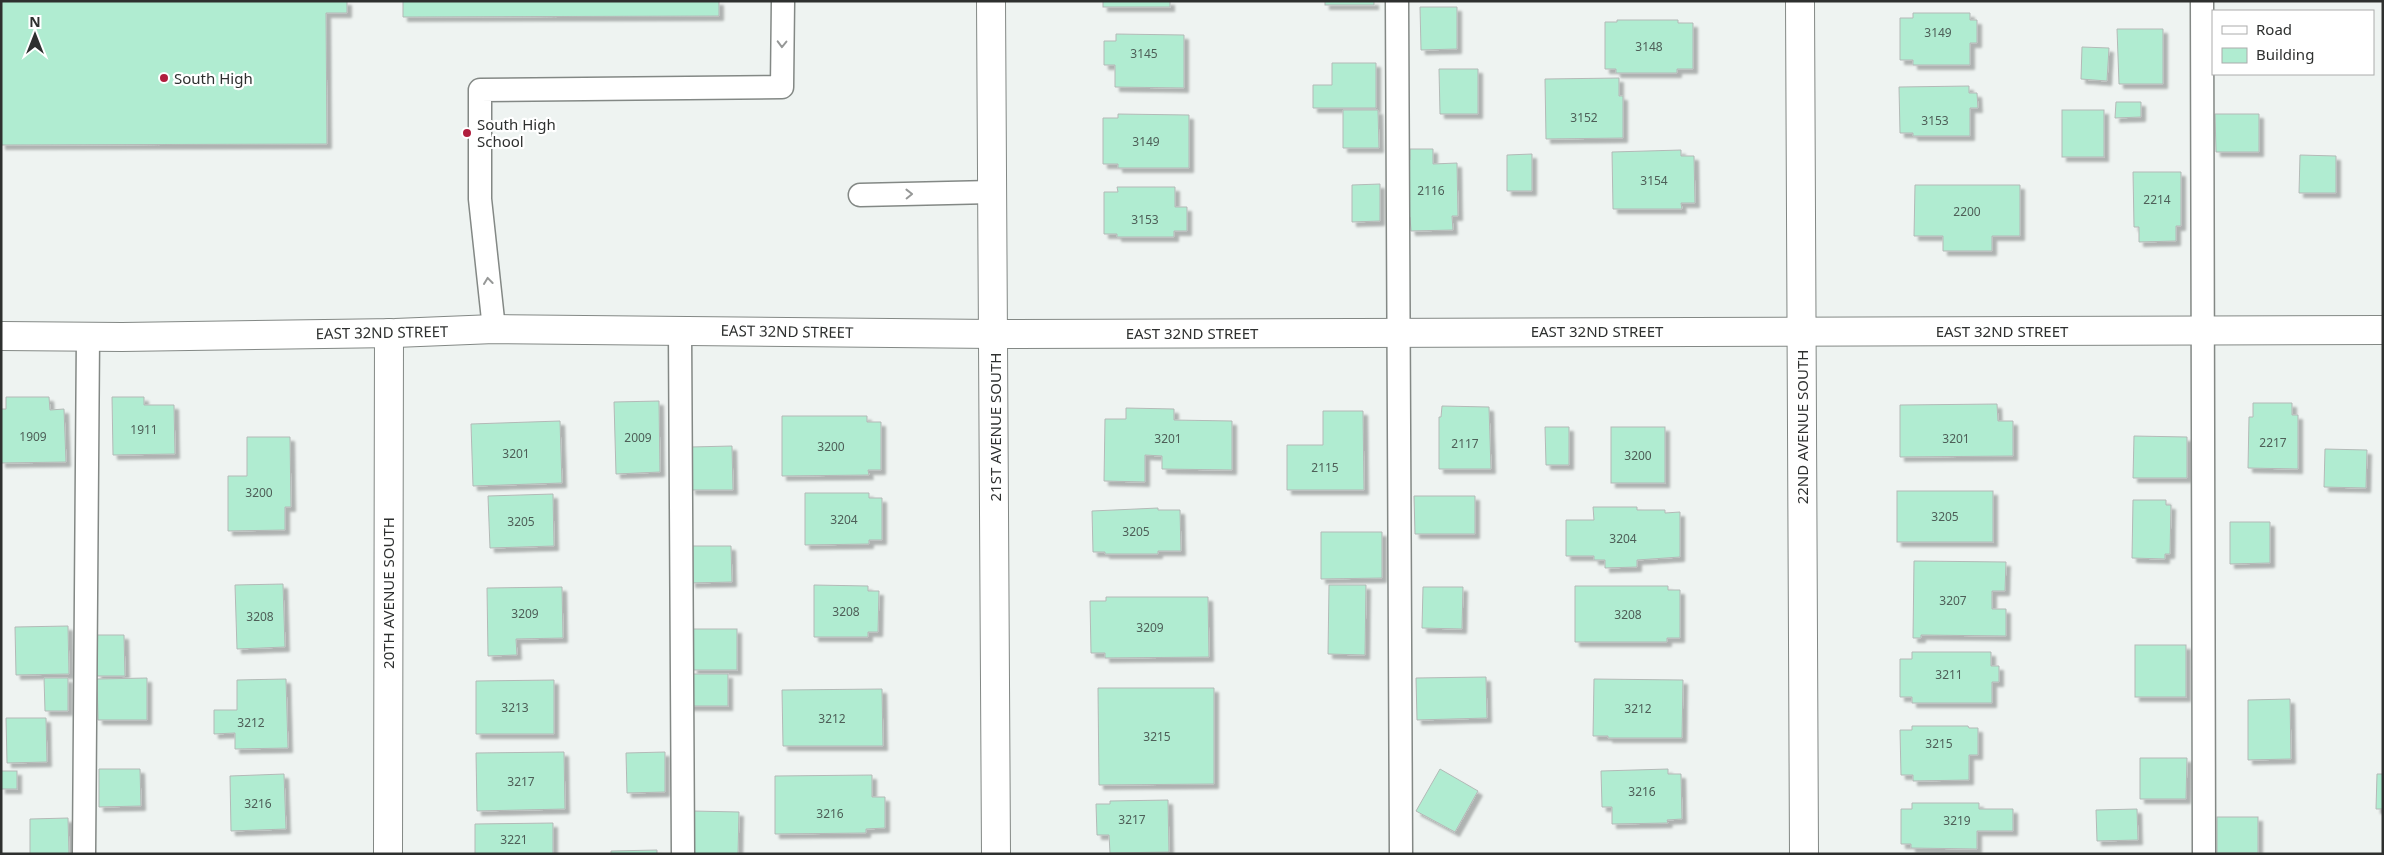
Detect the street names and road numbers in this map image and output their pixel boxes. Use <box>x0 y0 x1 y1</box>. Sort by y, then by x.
street label: EAST 32ND STREET <box>720 320 854 342</box>
street label: EAST 32ND STREET <box>315 321 449 343</box>
street label: EAST 32ND STREET <box>1531 321 1664 341</box>
street label: EAST 32ND STREET <box>1936 321 2069 341</box>
street label: EAST 32ND STREET <box>1126 323 1259 343</box>
street label: 22ND AVENUE SOUTH <box>1792 350 1812 504</box>
street label: 21ST AVENUE SOUTH <box>985 353 1005 501</box>
street label: 20TH AVENUE SOUTH <box>378 517 398 669</box>

